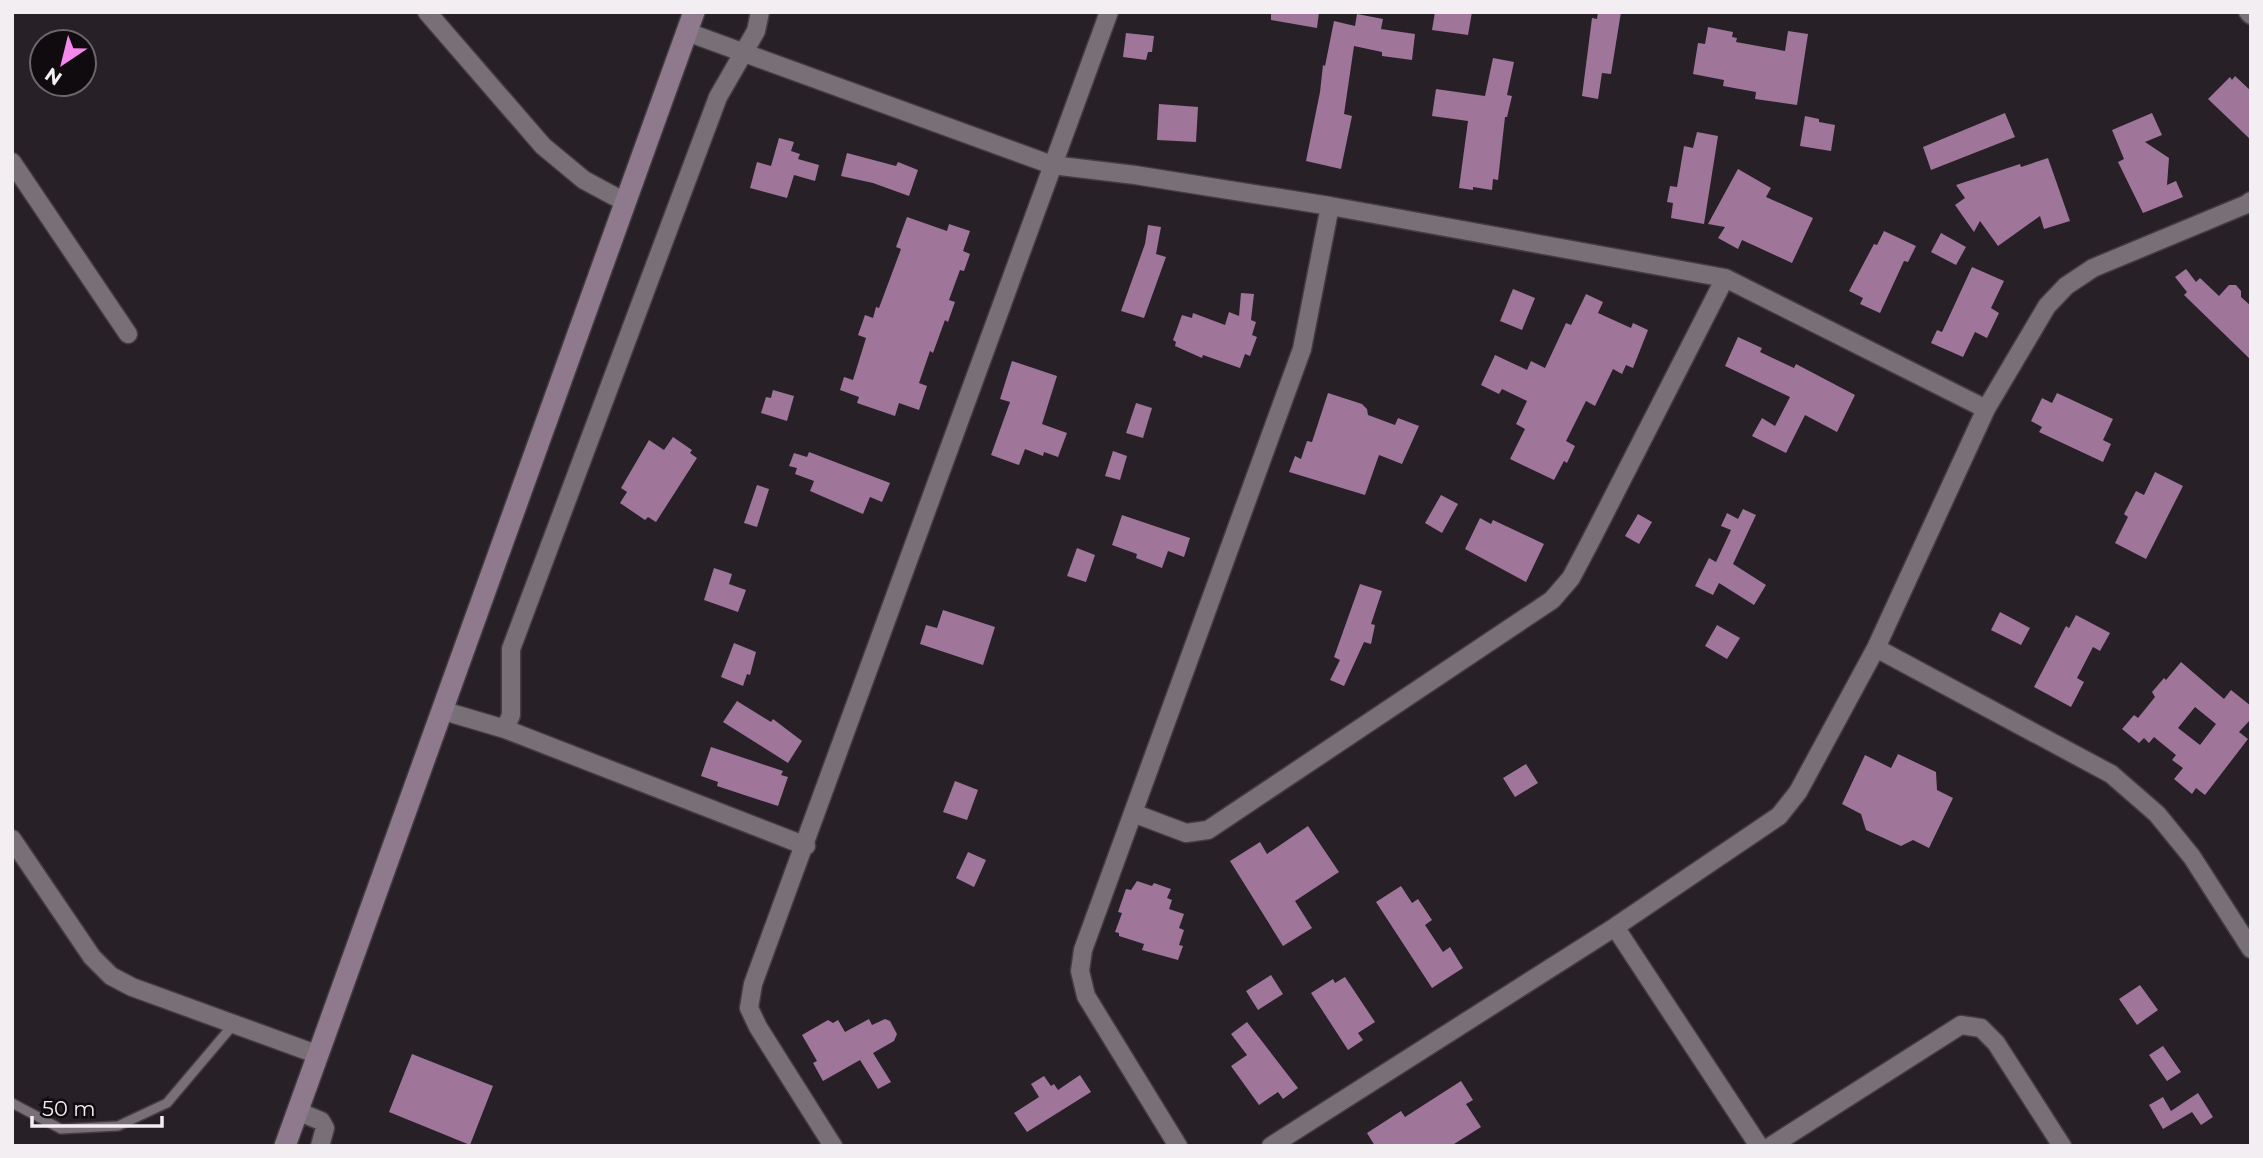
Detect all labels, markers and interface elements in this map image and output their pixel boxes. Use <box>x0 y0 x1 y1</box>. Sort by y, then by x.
north arrow <box>28 28 98 98</box>
text: N <box>41 63 66 90</box>
scale bar <box>32 1084 161 1128</box>
text: 50 m <box>42 1096 96 1121</box>

